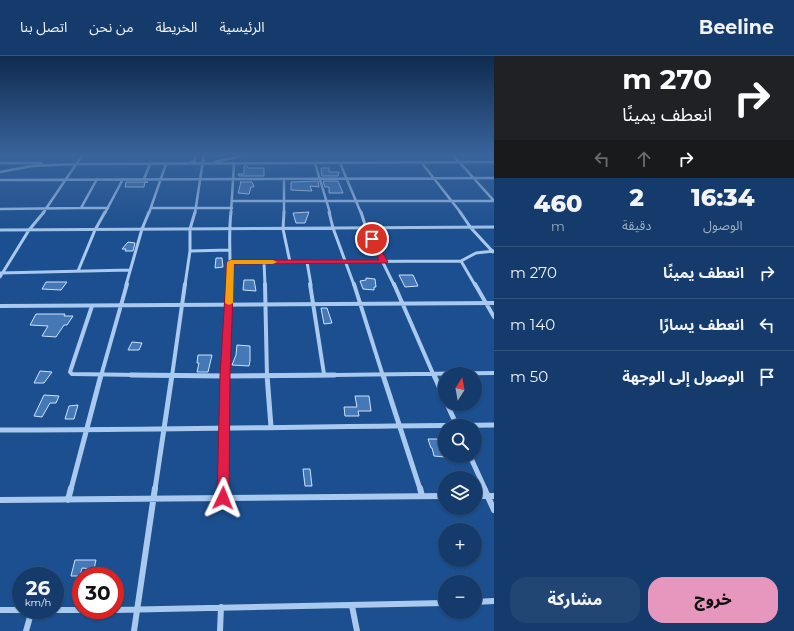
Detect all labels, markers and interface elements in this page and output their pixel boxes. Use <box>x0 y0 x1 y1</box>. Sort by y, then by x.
text: Beeline <box>699 16 774 39</box>
text: اتصل بنا <box>20 18 67 36</box>
text: من نحن <box>89 18 134 36</box>
text: الخريطة <box>156 18 197 36</box>
text: الرئيسية <box>219 18 264 36</box>
text: 270 m <box>622 62 712 96</box>
icon: right <box>726 72 778 124</box>
text: انعطف يمينًا <box>622 104 712 126</box>
icon: left <box>591 148 613 170</box>
icon: ahead <box>633 148 655 170</box>
icon: right <box>675 148 697 170</box>
text: 2 <box>630 183 644 212</box>
text: 16:34 <box>691 183 754 212</box>
text: 460 <box>534 189 582 218</box>
text: دقيقة <box>622 217 652 233</box>
text: الوصول <box>703 217 743 233</box>
text: m <box>551 218 565 234</box>
pin <box>355 222 389 256</box>
icon: arrive <box>361 228 383 250</box>
icon: right <box>756 262 778 284</box>
text: 270 m <box>510 263 557 282</box>
text: انعطف يمينًا <box>663 263 744 282</box>
icon: left <box>756 314 778 336</box>
text: 140 m <box>510 315 555 334</box>
text: انعطف يسارًا <box>659 315 744 334</box>
icon: arrive <box>756 366 778 388</box>
north arrow <box>438 367 482 411</box>
map controls <box>438 367 482 619</box>
text: 50 m <box>510 367 548 386</box>
text: الوصول إلى الوجهة <box>622 367 744 386</box>
button: search <box>438 419 482 463</box>
button: layers <box>438 471 482 515</box>
position arrow <box>202 477 244 519</box>
button: + <box>438 523 482 567</box>
speed limit sign: 30 <box>72 567 124 619</box>
button: − <box>438 575 482 619</box>
text: 26 <box>26 576 50 600</box>
button: مشاركة <box>510 577 640 623</box>
button: خروج <box>648 577 778 623</box>
text: km/h <box>25 596 51 609</box>

